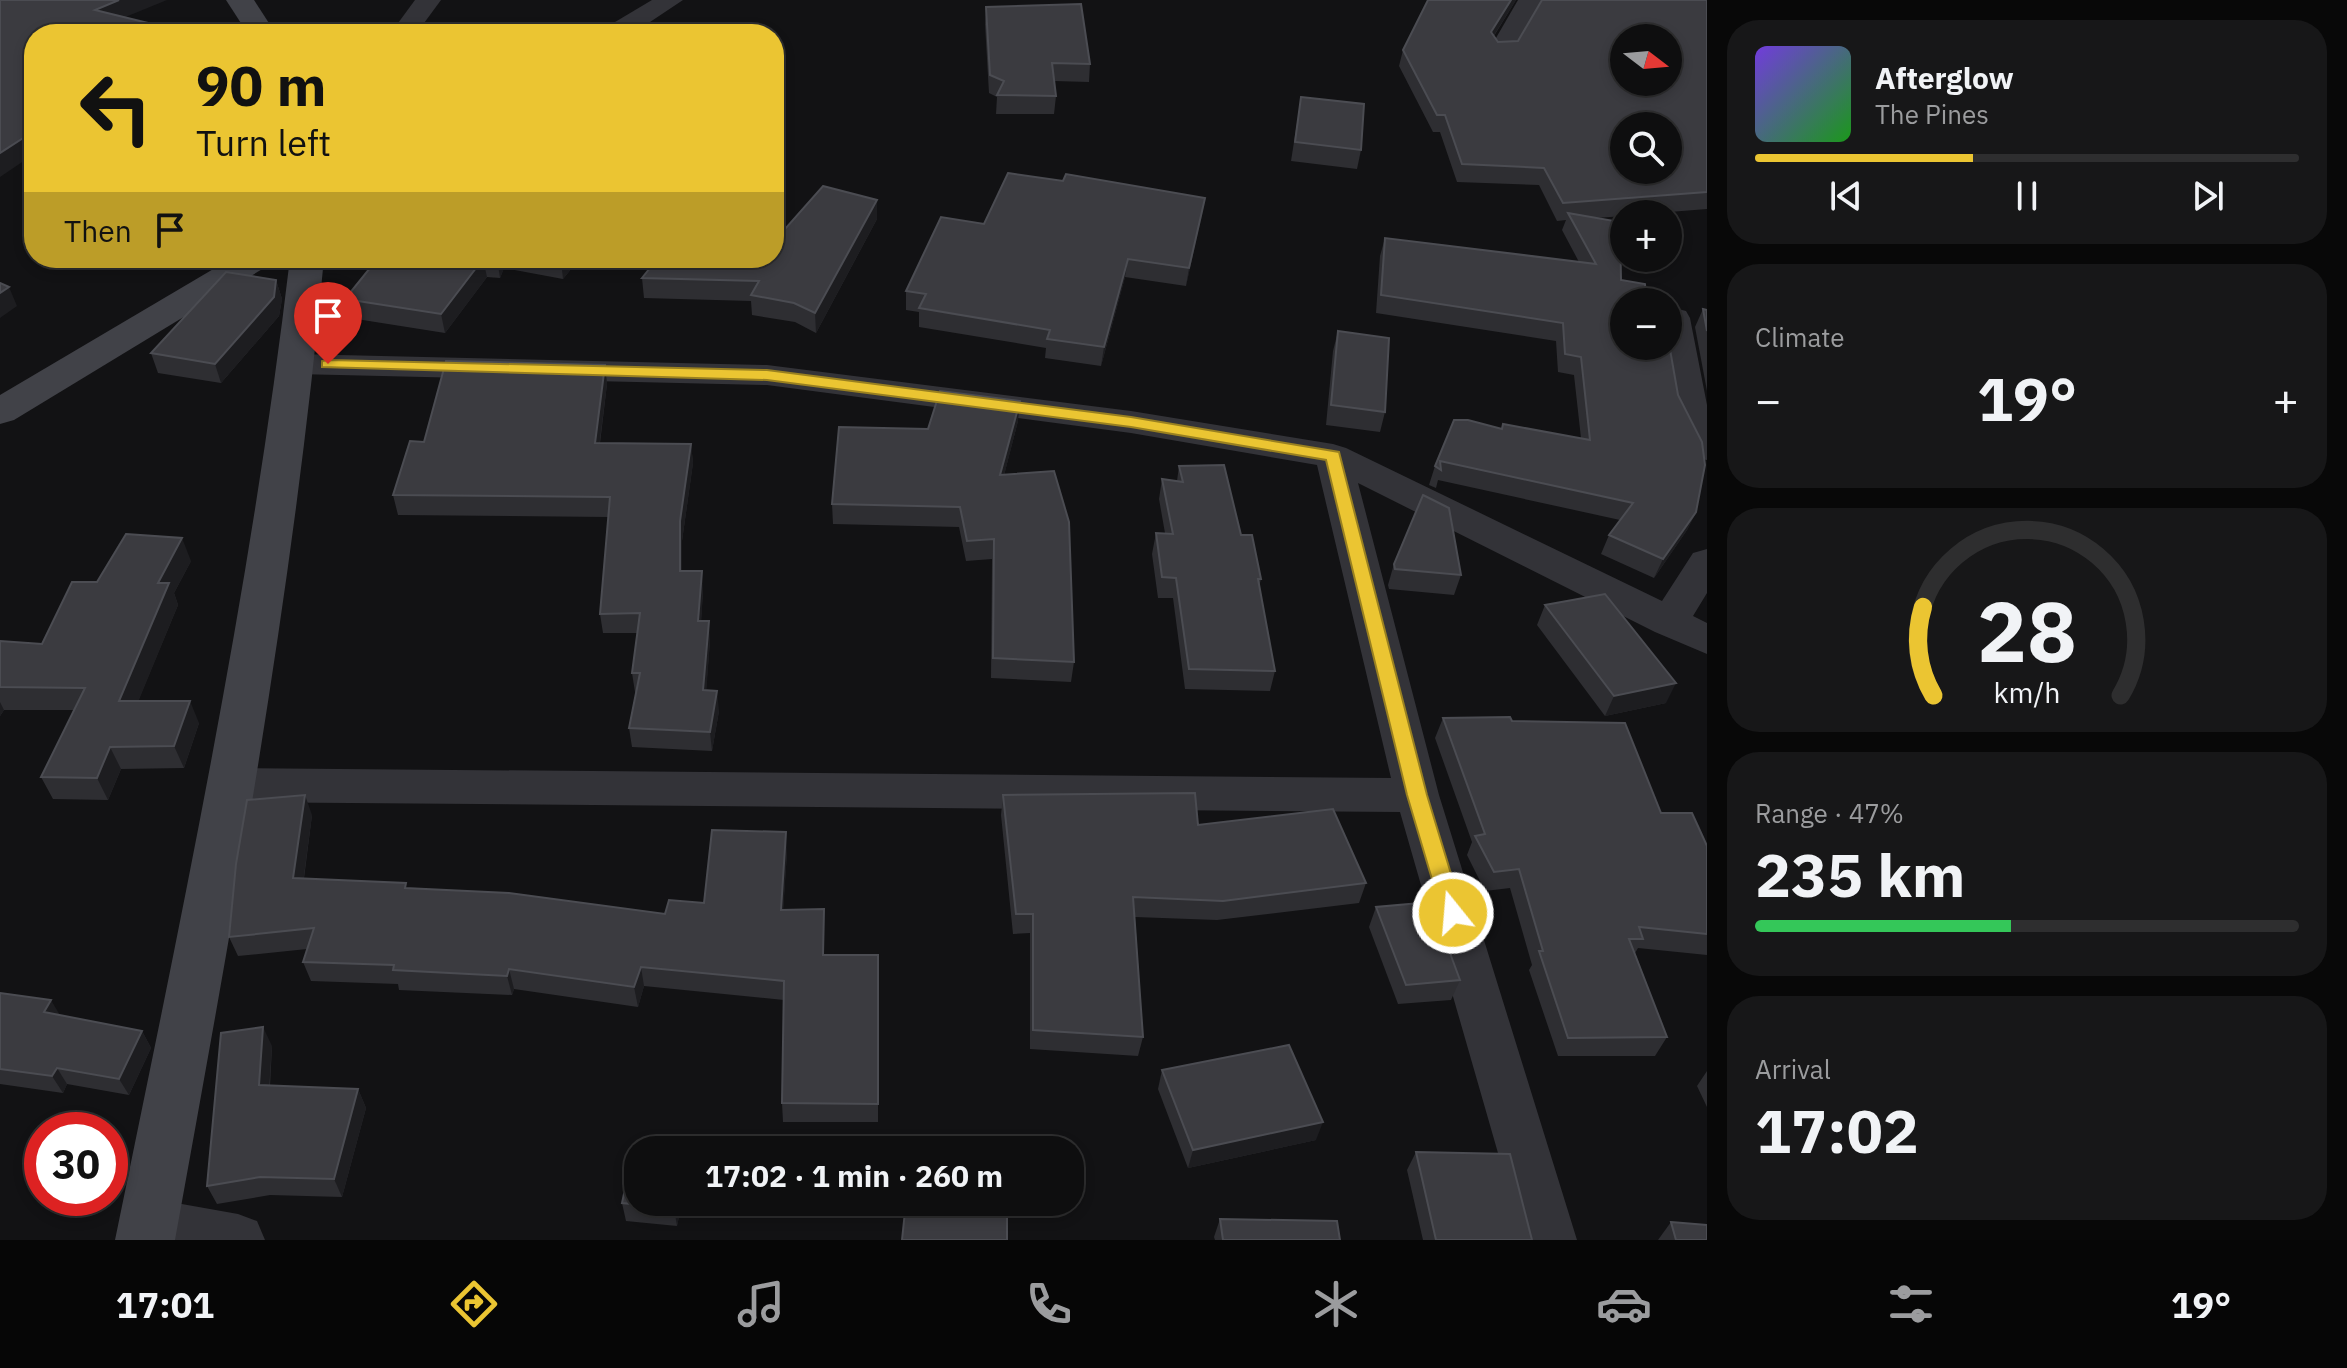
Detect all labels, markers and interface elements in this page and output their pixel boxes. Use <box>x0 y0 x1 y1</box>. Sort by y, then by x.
north arrow <box>1610 24 1682 96</box>
map controls <box>1610 24 1682 360</box>
text: 90 m <box>196 49 326 121</box>
icon: left <box>64 56 168 160</box>
text: Afterglow <box>1875 58 2014 97</box>
text: The Pines <box>1875 97 1989 131</box>
button: search <box>1610 112 1682 184</box>
text: Turn left <box>196 119 331 166</box>
icon: previous <box>1824 174 1868 218</box>
icon: pause <box>2005 174 2049 218</box>
icon: next <box>2186 174 2230 218</box>
button: + <box>1610 200 1682 272</box>
icon: arrive <box>148 208 192 252</box>
text: Then <box>64 211 132 250</box>
pin <box>294 282 362 364</box>
button: − <box>1610 288 1682 360</box>
icon: arrive <box>306 294 350 338</box>
text: Climate <box>1755 320 1845 354</box>
text: 19° <box>1977 359 2077 438</box>
text: − <box>1755 371 1781 428</box>
text: + <box>2273 371 2299 428</box>
text: 28 <box>1977 577 2077 685</box>
text: km/h <box>1993 674 2061 711</box>
text: Range · 47% <box>1755 796 1904 830</box>
text: 235 km <box>1755 835 1965 914</box>
position arrow <box>1411 871 1495 955</box>
text: Arrival <box>1755 1052 1831 1086</box>
text: 17:02 <box>1755 1091 1919 1170</box>
speed limit sign: 30 <box>24 1112 128 1216</box>
text: 17:02 · 1 min · 260 m <box>705 1156 1003 1195</box>
icon: directions <box>446 1276 502 1332</box>
icon: music <box>733 1276 789 1332</box>
icon: phone <box>1021 1276 1077 1332</box>
icon: climate <box>1308 1276 1364 1332</box>
icon: car <box>1596 1276 1652 1332</box>
icon: filters <box>1883 1276 1939 1332</box>
text: 17:01 <box>116 1281 214 1328</box>
text: 19° <box>2171 1281 2231 1328</box>

